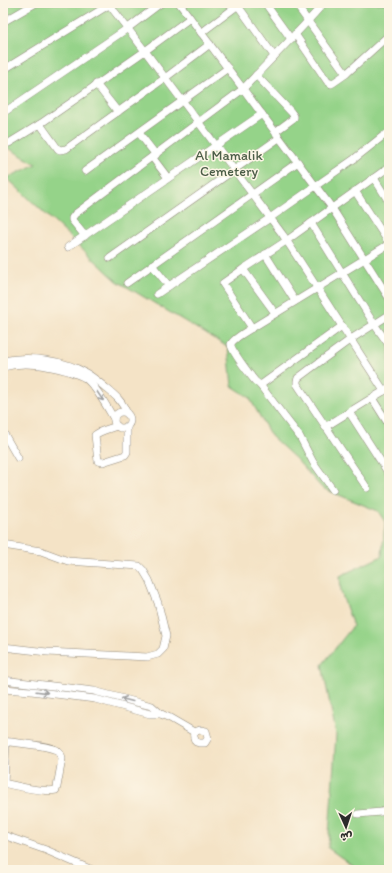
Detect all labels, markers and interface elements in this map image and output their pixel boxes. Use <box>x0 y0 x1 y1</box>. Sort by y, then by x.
park label: Al Mamalik Cemetery <box>195 147 263 180</box>
one-way arrow <box>96 390 104 401</box>
one-way arrow <box>35 688 48 696</box>
one-way arrow <box>120 696 133 703</box>
north arrow <box>326 807 366 847</box>
text: ش <box>340 830 353 843</box>

